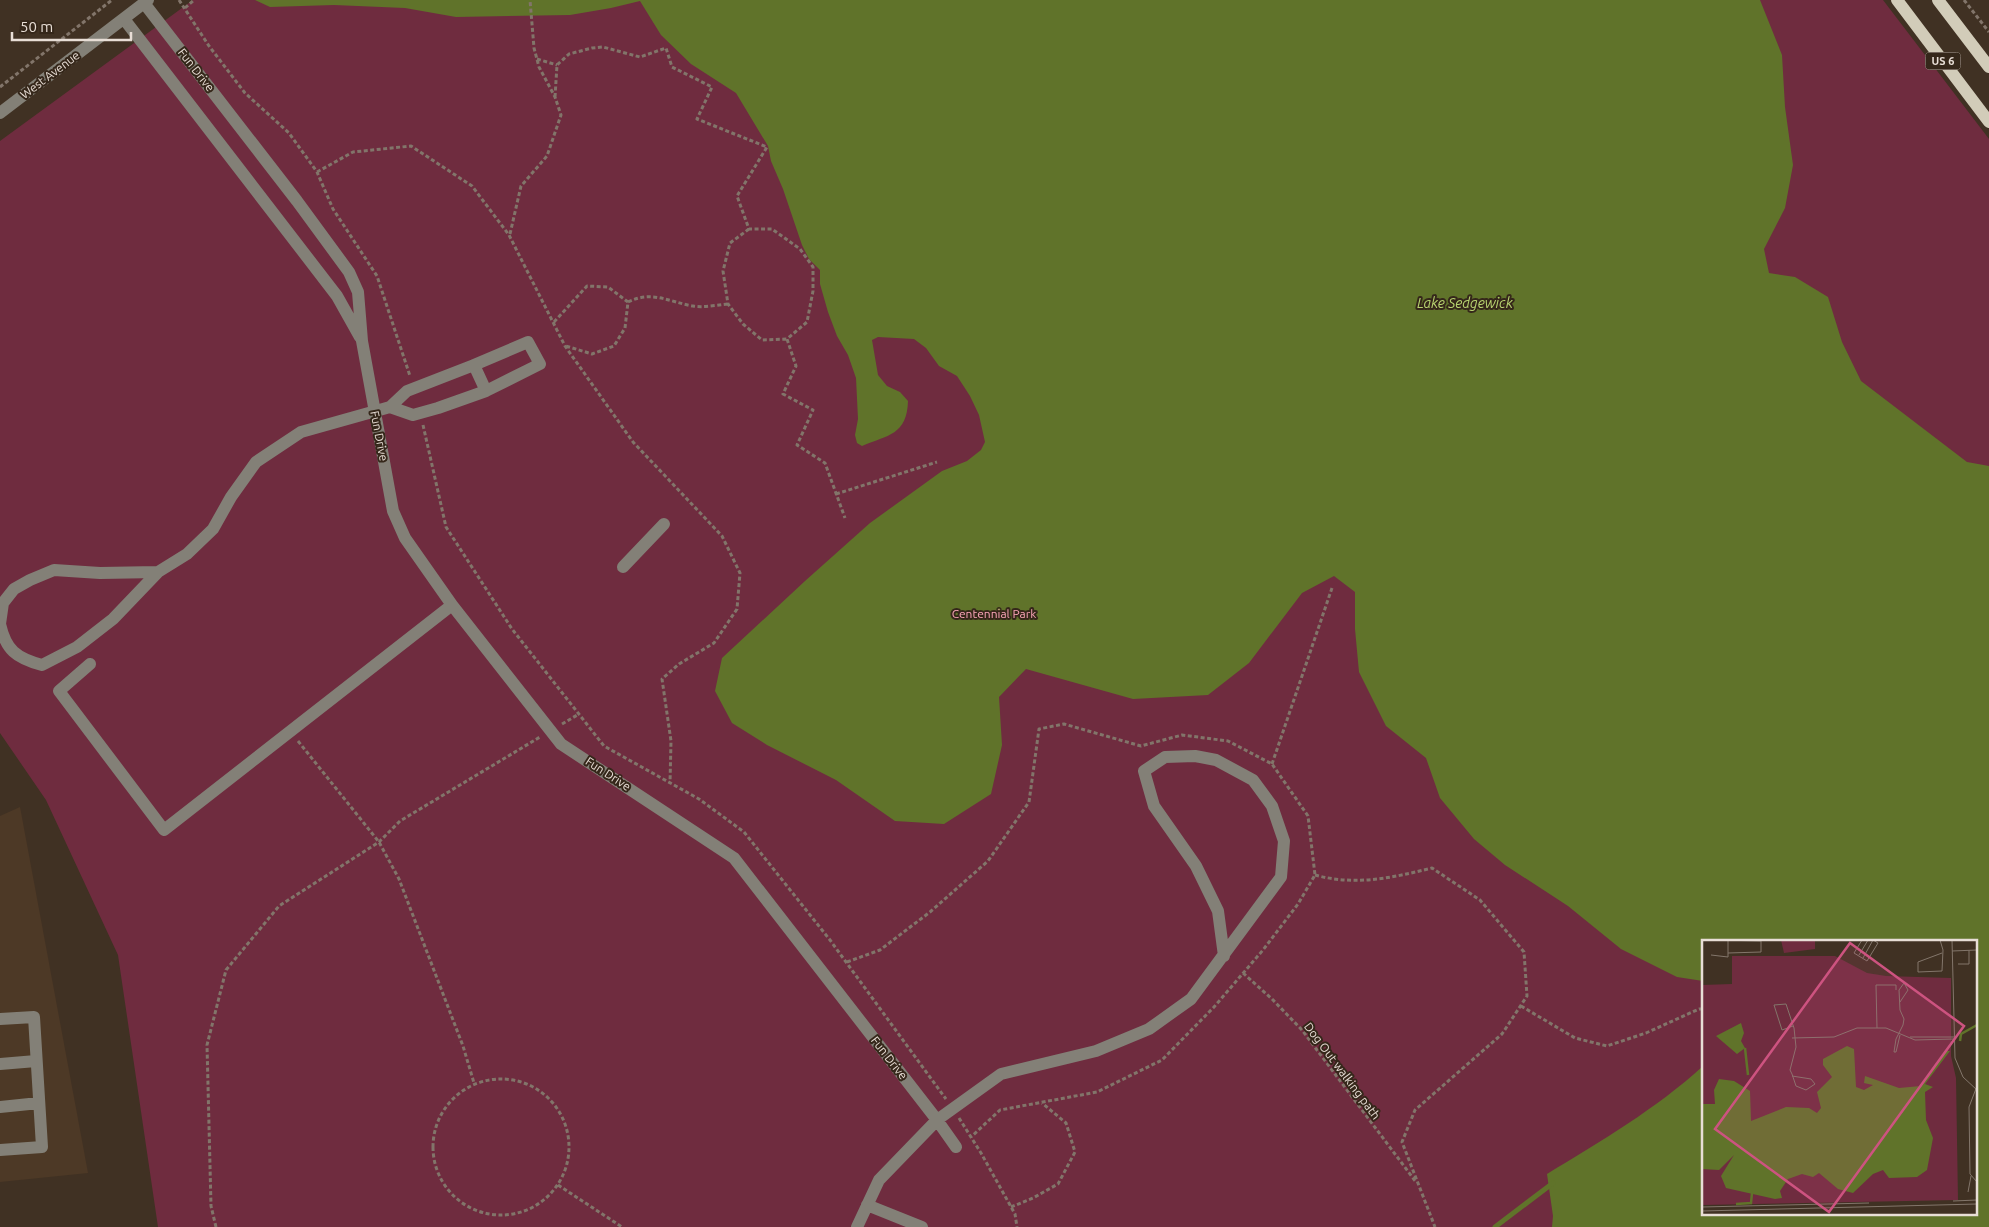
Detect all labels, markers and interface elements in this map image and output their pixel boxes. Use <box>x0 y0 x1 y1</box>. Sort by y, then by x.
scale bar <box>12 10 131 42</box>
text: 50 m <box>20 18 53 35</box>
street label: Fun Drive <box>176 46 217 94</box>
street label: West Avenue <box>18 48 82 101</box>
road number: US 6 <box>1926 52 1960 70</box>
water label: Lake Sedgewick <box>1417 295 1514 311</box>
street label: Fun Drive <box>368 410 391 462</box>
park label: Centennial Park <box>952 607 1036 620</box>
street label: Fun Drive <box>583 754 633 793</box>
inset map <box>1702 940 1976 1214</box>
street label: Dog Out walking path <box>1302 1020 1383 1122</box>
street label: Fun Drive <box>869 1034 910 1082</box>

